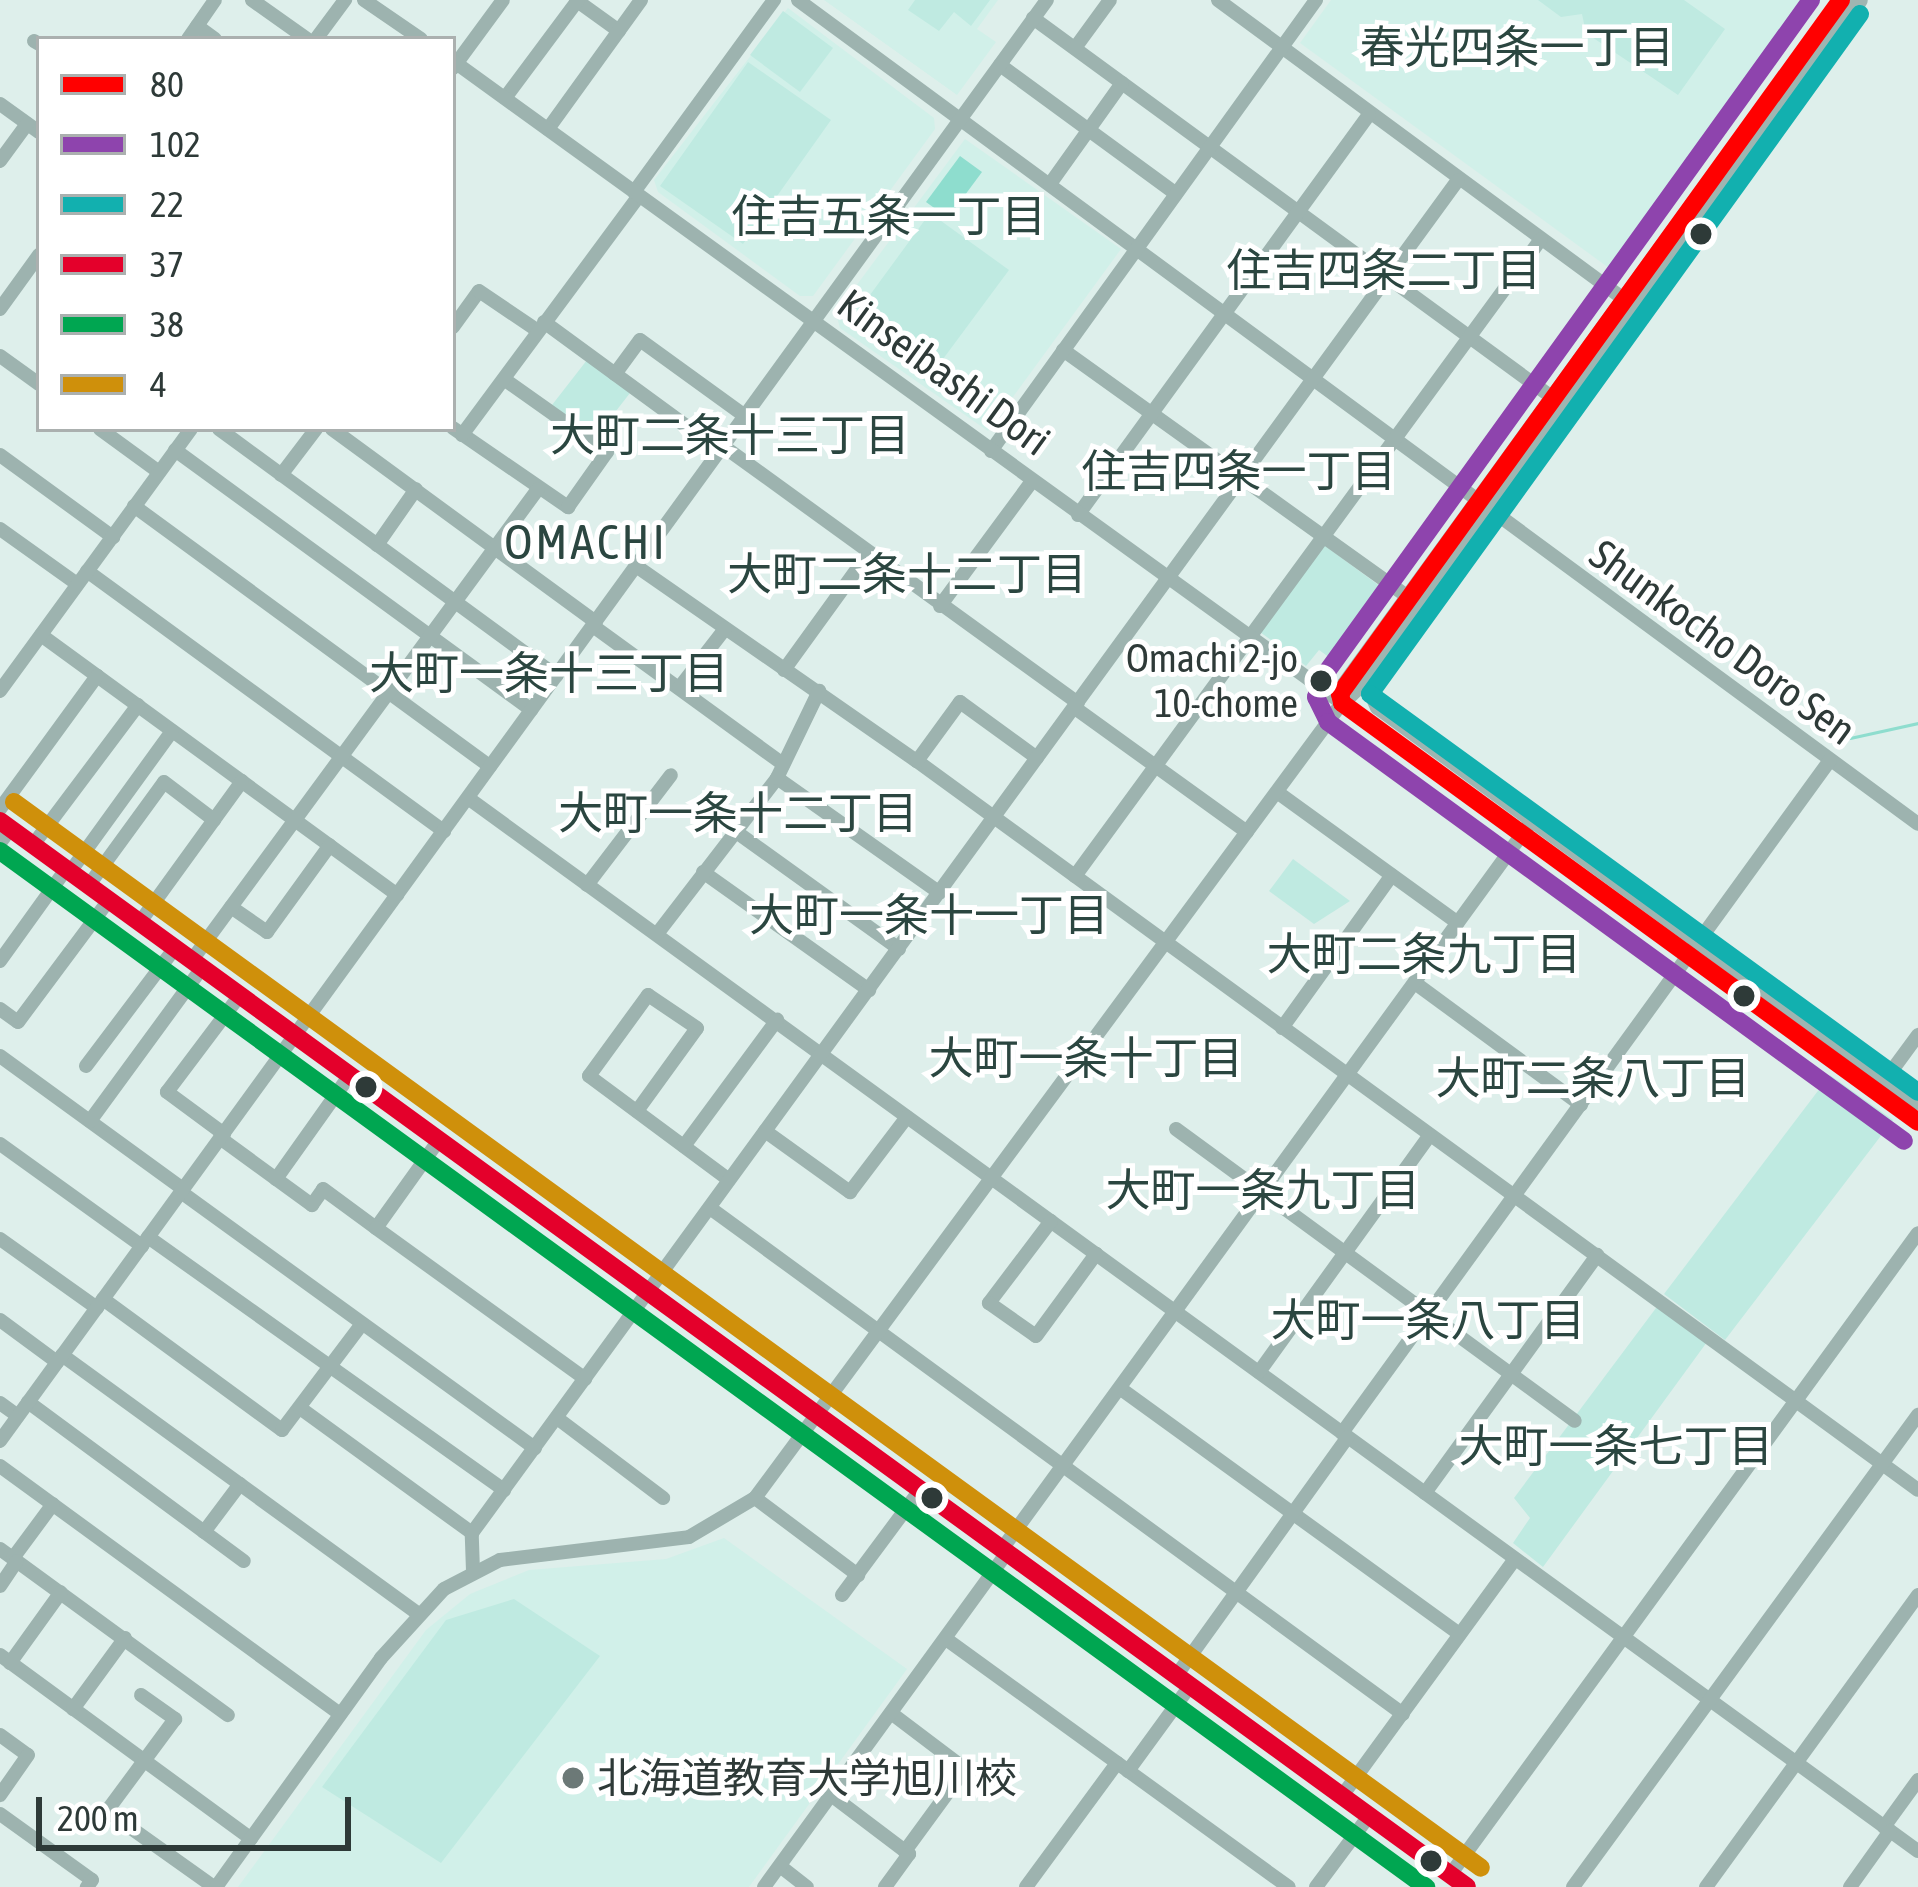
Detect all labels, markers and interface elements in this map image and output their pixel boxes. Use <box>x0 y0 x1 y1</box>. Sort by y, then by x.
district label: 春光四条一丁目 <box>1360 21 1674 75</box>
legend <box>36 36 456 432</box>
text: 80 <box>150 63 184 105</box>
text: 102 <box>150 123 201 165</box>
text: 22 <box>150 183 184 225</box>
district label: 住吉五条一丁目 <box>732 190 1046 244</box>
unlabelled marker <box>1690 223 1712 245</box>
text: 37 <box>150 243 184 285</box>
district label: 住吉四条二丁目 <box>1227 244 1541 298</box>
street label: Kinseibashi Dori <box>828 278 1060 466</box>
text: 38 <box>150 303 184 345</box>
text: 4 <box>150 363 167 405</box>
district label: 大町二条十三丁目 <box>550 409 910 463</box>
district label: 住吉四条一丁目 <box>1082 445 1396 499</box>
district label: OMACHI <box>504 513 668 571</box>
street label: Shunkocho Doro Sen <box>1580 529 1866 755</box>
district label: 大町二条十二丁目 <box>727 548 1087 602</box>
place label: Omachi 2-jo 10-chome <box>1126 636 1298 727</box>
district label: 大町一条十三丁目 <box>369 647 729 701</box>
marker: Omachi 2-jo 10-chome <box>1310 670 1332 692</box>
district label: 大町一条十二丁目 <box>558 787 918 841</box>
district label: 大町一条十一丁目 <box>749 889 1109 943</box>
district label: 大町二条九丁目 <box>1267 928 1581 982</box>
unlabelled marker <box>1733 985 1755 1007</box>
district label: 大町一条十丁目 <box>929 1032 1243 1086</box>
district label: 大町二条八丁目 <box>1436 1052 1750 1106</box>
unlabelled marker <box>355 1076 377 1098</box>
district label: 大町一条九丁目 <box>1106 1164 1420 1218</box>
district label: 大町一条八丁目 <box>1271 1294 1585 1348</box>
district label: 大町一条七丁目 <box>1459 1420 1773 1474</box>
unlabelled marker <box>921 1487 943 1509</box>
place label: 北海道教育大学旭川校 <box>597 1753 1017 1803</box>
marker: 北海道教育大学旭川校 <box>560 1765 586 1791</box>
scale bar <box>42 1773 357 1847</box>
text: 200 m <box>57 1797 139 1839</box>
unlabelled marker <box>1420 1850 1442 1872</box>

